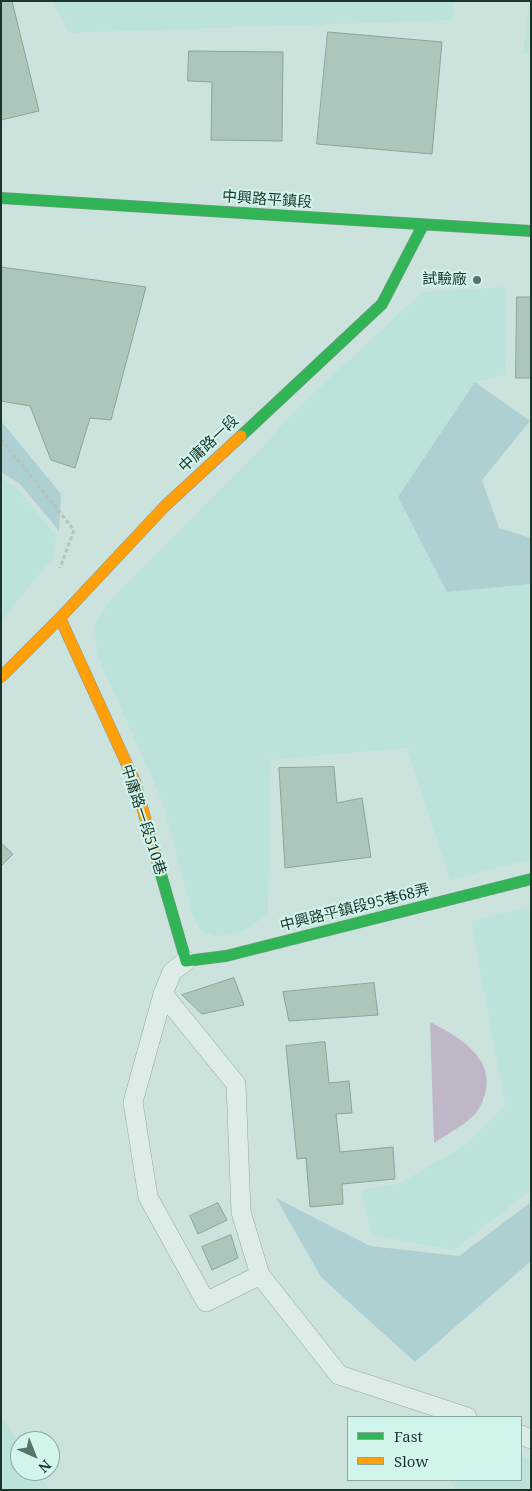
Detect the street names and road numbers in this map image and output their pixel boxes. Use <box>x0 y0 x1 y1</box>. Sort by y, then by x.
street label: 中興路平鎮段 <box>221 188 313 212</box>
street label: 中庸路一段 <box>175 412 243 476</box>
street label: 中庸路一段510巷 <box>117 762 169 878</box>
street label: 中興路平鎮段95巷68弄 <box>278 881 432 935</box>

